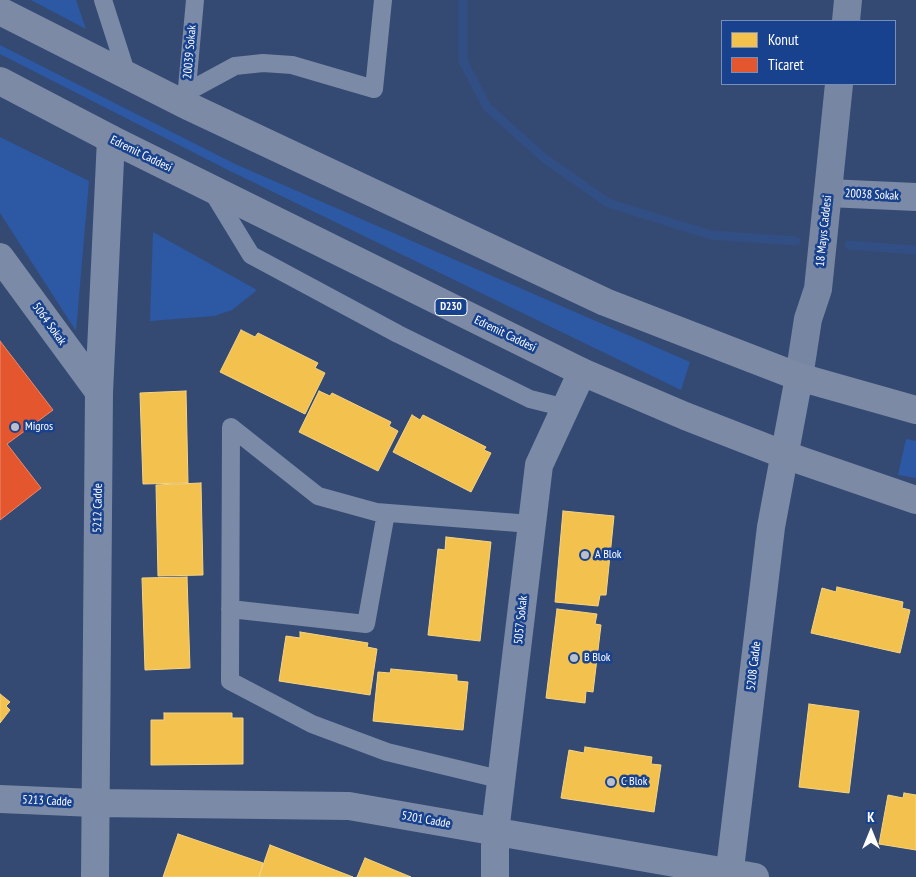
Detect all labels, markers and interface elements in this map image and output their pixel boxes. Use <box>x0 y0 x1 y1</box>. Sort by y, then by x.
legend <box>721 20 896 85</box>
street label: 20039 Sokak <box>180 24 200 80</box>
text: Konut <box>768 30 799 49</box>
text: Ticaret <box>768 55 804 74</box>
street label: Edremit Caddesi <box>108 133 174 175</box>
street label: 20038 Sokak <box>845 186 899 204</box>
street label: 18 Mayıs Caddesi <box>813 195 835 267</box>
road number: D230 <box>435 298 467 316</box>
street label: 5064 Sokak <box>29 300 69 348</box>
street label: Edremit Caddesi <box>472 313 538 355</box>
place label: Migros <box>25 420 53 434</box>
marker: Migros <box>9 421 21 433</box>
street label: 5212 Cadde <box>90 483 106 533</box>
place label: A Blok <box>595 548 622 562</box>
marker: A Blok <box>579 549 591 561</box>
street label: 5057 Sokak <box>511 595 531 645</box>
street label: 5208 Cadde <box>744 640 764 692</box>
place label: B Blok <box>584 651 610 665</box>
marker: B Blok <box>568 652 580 664</box>
place label: C Blok <box>621 775 647 789</box>
marker: C Blok <box>605 776 617 788</box>
street label: 5213 Cadde <box>22 793 72 809</box>
north arrow <box>846 807 896 857</box>
text: K <box>867 808 875 826</box>
street label: 5201 Cadde <box>400 809 452 831</box>

